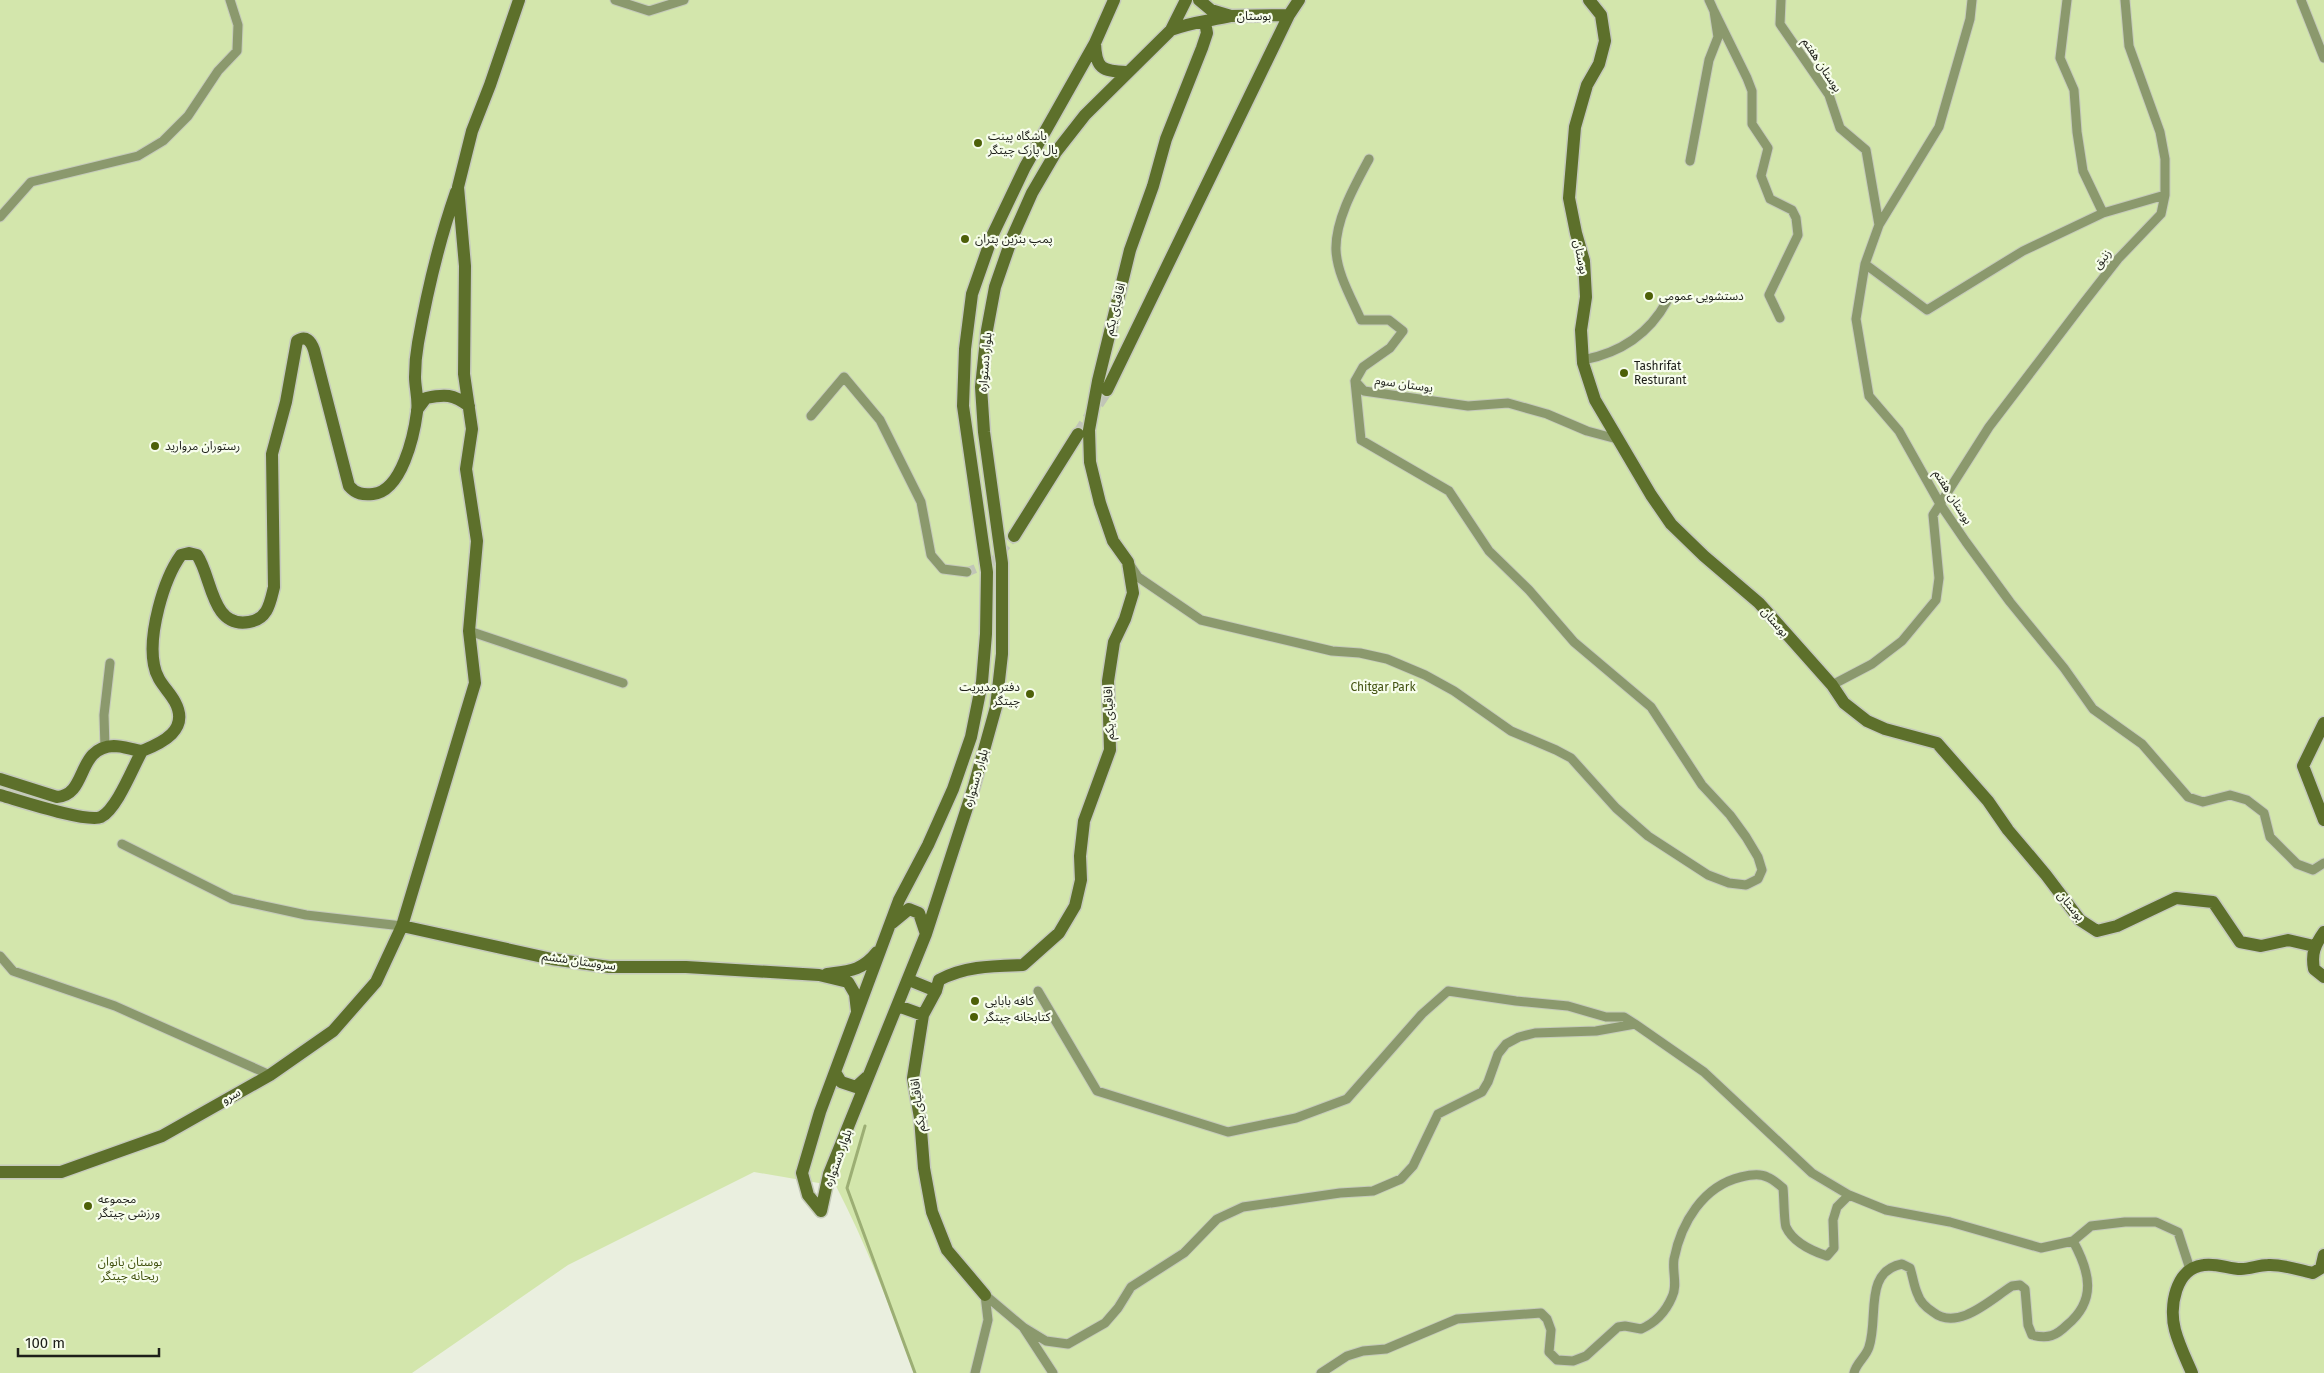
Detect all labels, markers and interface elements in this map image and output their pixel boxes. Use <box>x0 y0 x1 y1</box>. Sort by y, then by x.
street label: بوستان <box>1237 9 1271 23</box>
street label: بوستان هفتم <box>1798 35 1845 96</box>
place label: باشگاه پینت بال پارک چیتگر <box>987 129 1058 158</box>
marker: باشگاه پینت بال پارک چیتگر <box>972 137 984 149</box>
place label: پمپ بنزین پتران <box>975 232 1053 247</box>
marker: پمپ بنزین پتران <box>959 233 971 245</box>
street label: بوستان <box>1571 239 1591 275</box>
street label: زنبق <box>2090 246 2115 272</box>
street label: اقاقیای یکم <box>1102 281 1130 337</box>
place label: دستشویی عمومی <box>1659 289 1744 303</box>
marker: دستشویی عمومی <box>1643 290 1655 302</box>
street label: بلوار دستواره <box>975 332 995 392</box>
place label: Tashrifat Resturant <box>1634 359 1687 387</box>
marker: Tashrifat Resturant <box>1618 367 1630 379</box>
street label: بوستان سوم <box>1374 373 1434 397</box>
place label: رستوران مروارید <box>165 439 240 453</box>
marker: رستوران مروارید <box>149 440 161 452</box>
street label: بوستان هفتم <box>1929 467 1975 528</box>
street label: بوستان <box>1758 604 1792 640</box>
place label: دفتر مدیریت چیتگر <box>959 680 1020 709</box>
park label: Chitgar Park <box>1350 680 1416 694</box>
street label: اقاقیای یکم <box>1101 686 1119 740</box>
marker: دفتر مدیریت چیتگر <box>1024 688 1036 700</box>
street label: بلوار دستواره <box>961 747 991 809</box>
street label: بوستان <box>2055 888 2087 924</box>
street label: سروستان ششم <box>541 949 617 975</box>
place label: کافه بابایی <box>985 994 1035 1008</box>
marker: کافه بابایی <box>969 995 981 1007</box>
place label: کتابخانه چیتگر <box>983 1010 1051 1025</box>
marker: کتابخانه چیتگر <box>968 1011 980 1023</box>
street label: اقاقیای یکم <box>908 1077 930 1133</box>
street label: سرو <box>219 1085 243 1107</box>
street label: بلوار دستواره <box>821 1127 855 1189</box>
place label: مجموعه ورزشی چیتگر <box>97 1192 160 1221</box>
marker: مجموعه ورزشی چیتگر <box>82 1200 94 1212</box>
park label: بوستان بانوان ریحانه چیتگر <box>98 1255 162 1284</box>
scale bar <box>18 1326 159 1358</box>
text: 100 m <box>25 1334 65 1352</box>

